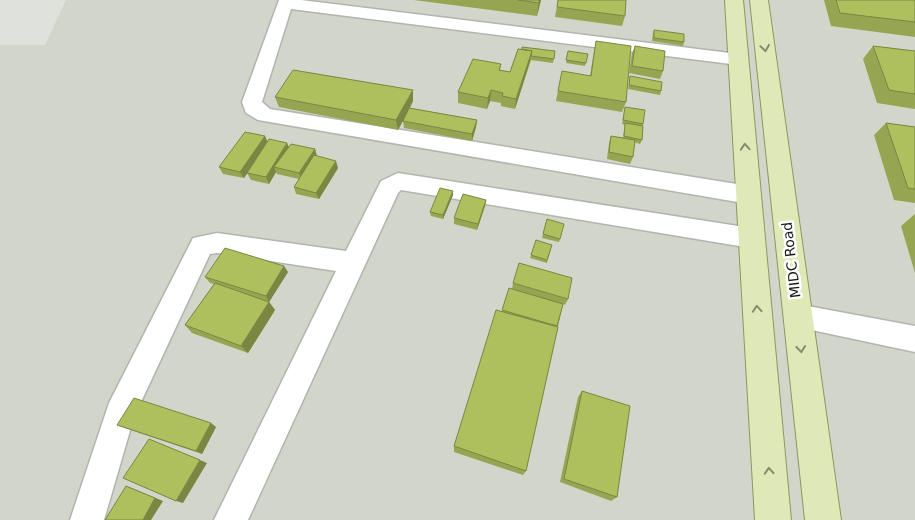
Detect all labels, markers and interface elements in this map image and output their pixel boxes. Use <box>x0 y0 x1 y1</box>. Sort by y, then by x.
one-way arrow <box>760 44 770 53</box>
one-way arrow <box>740 143 751 151</box>
street label: MIDC Road <box>778 221 804 299</box>
one-way arrow <box>751 305 762 313</box>
one-way arrow <box>796 344 806 353</box>
one-way arrow <box>764 467 775 475</box>

